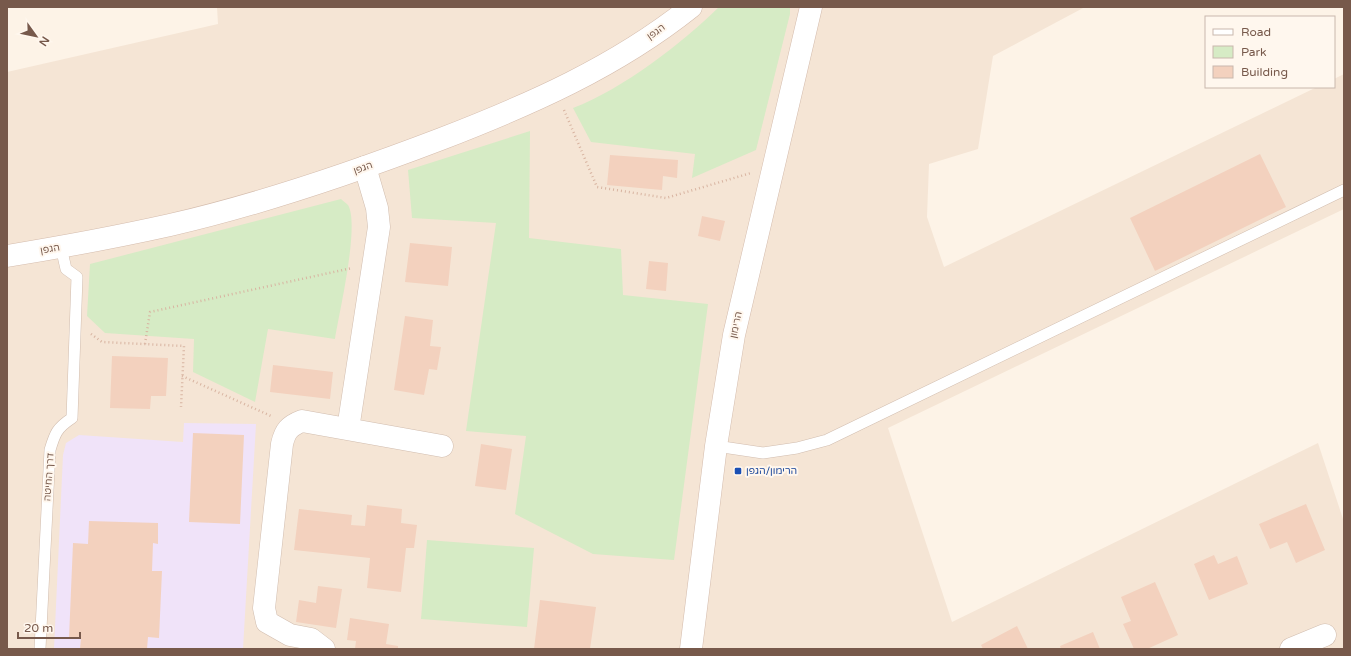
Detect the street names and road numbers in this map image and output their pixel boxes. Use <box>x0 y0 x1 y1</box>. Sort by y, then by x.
street label: הגפן <box>645 21 667 43</box>
street label: הגפן <box>352 159 374 177</box>
street label: הגפן <box>39 241 61 257</box>
street label: הרימון <box>727 311 745 339</box>
street label: דרך החיטה <box>41 452 57 502</box>

